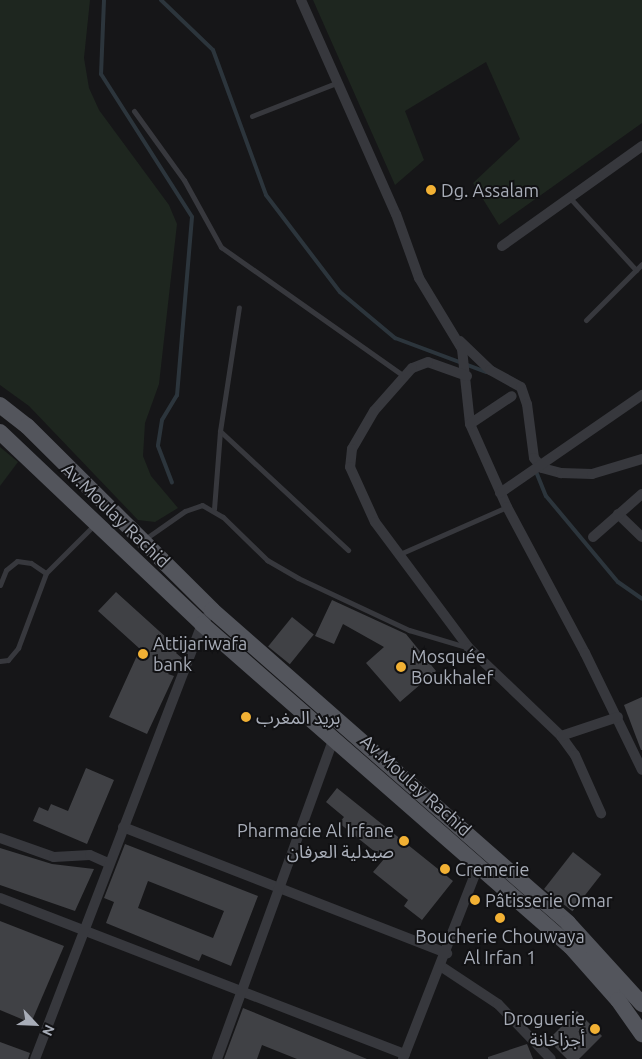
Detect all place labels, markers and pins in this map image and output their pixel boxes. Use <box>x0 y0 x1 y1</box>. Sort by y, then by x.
place label: Dg. Assalam <box>441 179 539 201</box>
marker: Dg. Assalam <box>425 184 437 196</box>
place label: Attijariwafa bank <box>153 633 247 676</box>
place label: Mosquée Boukhalef <box>411 646 493 689</box>
marker: Attijariwafa bank <box>137 648 149 660</box>
marker: Mosquée Boukhalef <box>395 661 407 673</box>
place label: بريد المغرب <box>256 706 340 728</box>
marker: بريد المغرب <box>240 711 252 723</box>
place label: Pharmacie Al Irfane صيدلية العرفان <box>237 820 394 862</box>
marker: Pharmacie Al Irfane صيدلية العرفان <box>398 835 410 847</box>
place label: Cremerie <box>455 858 529 880</box>
marker: Cremerie <box>439 863 451 875</box>
place label: Pâtisserie Omar <box>485 889 613 911</box>
marker: Pâtisserie Omar <box>469 894 481 906</box>
marker: Boucherie Chouwaya Al Irfan 1 <box>494 912 506 924</box>
place label: Boucherie Chouwaya Al Irfan 1 <box>415 926 585 969</box>
place label: Droguerie أجزاخانة <box>503 1008 585 1050</box>
marker: Droguerie أجزاخانة <box>589 1023 601 1035</box>

